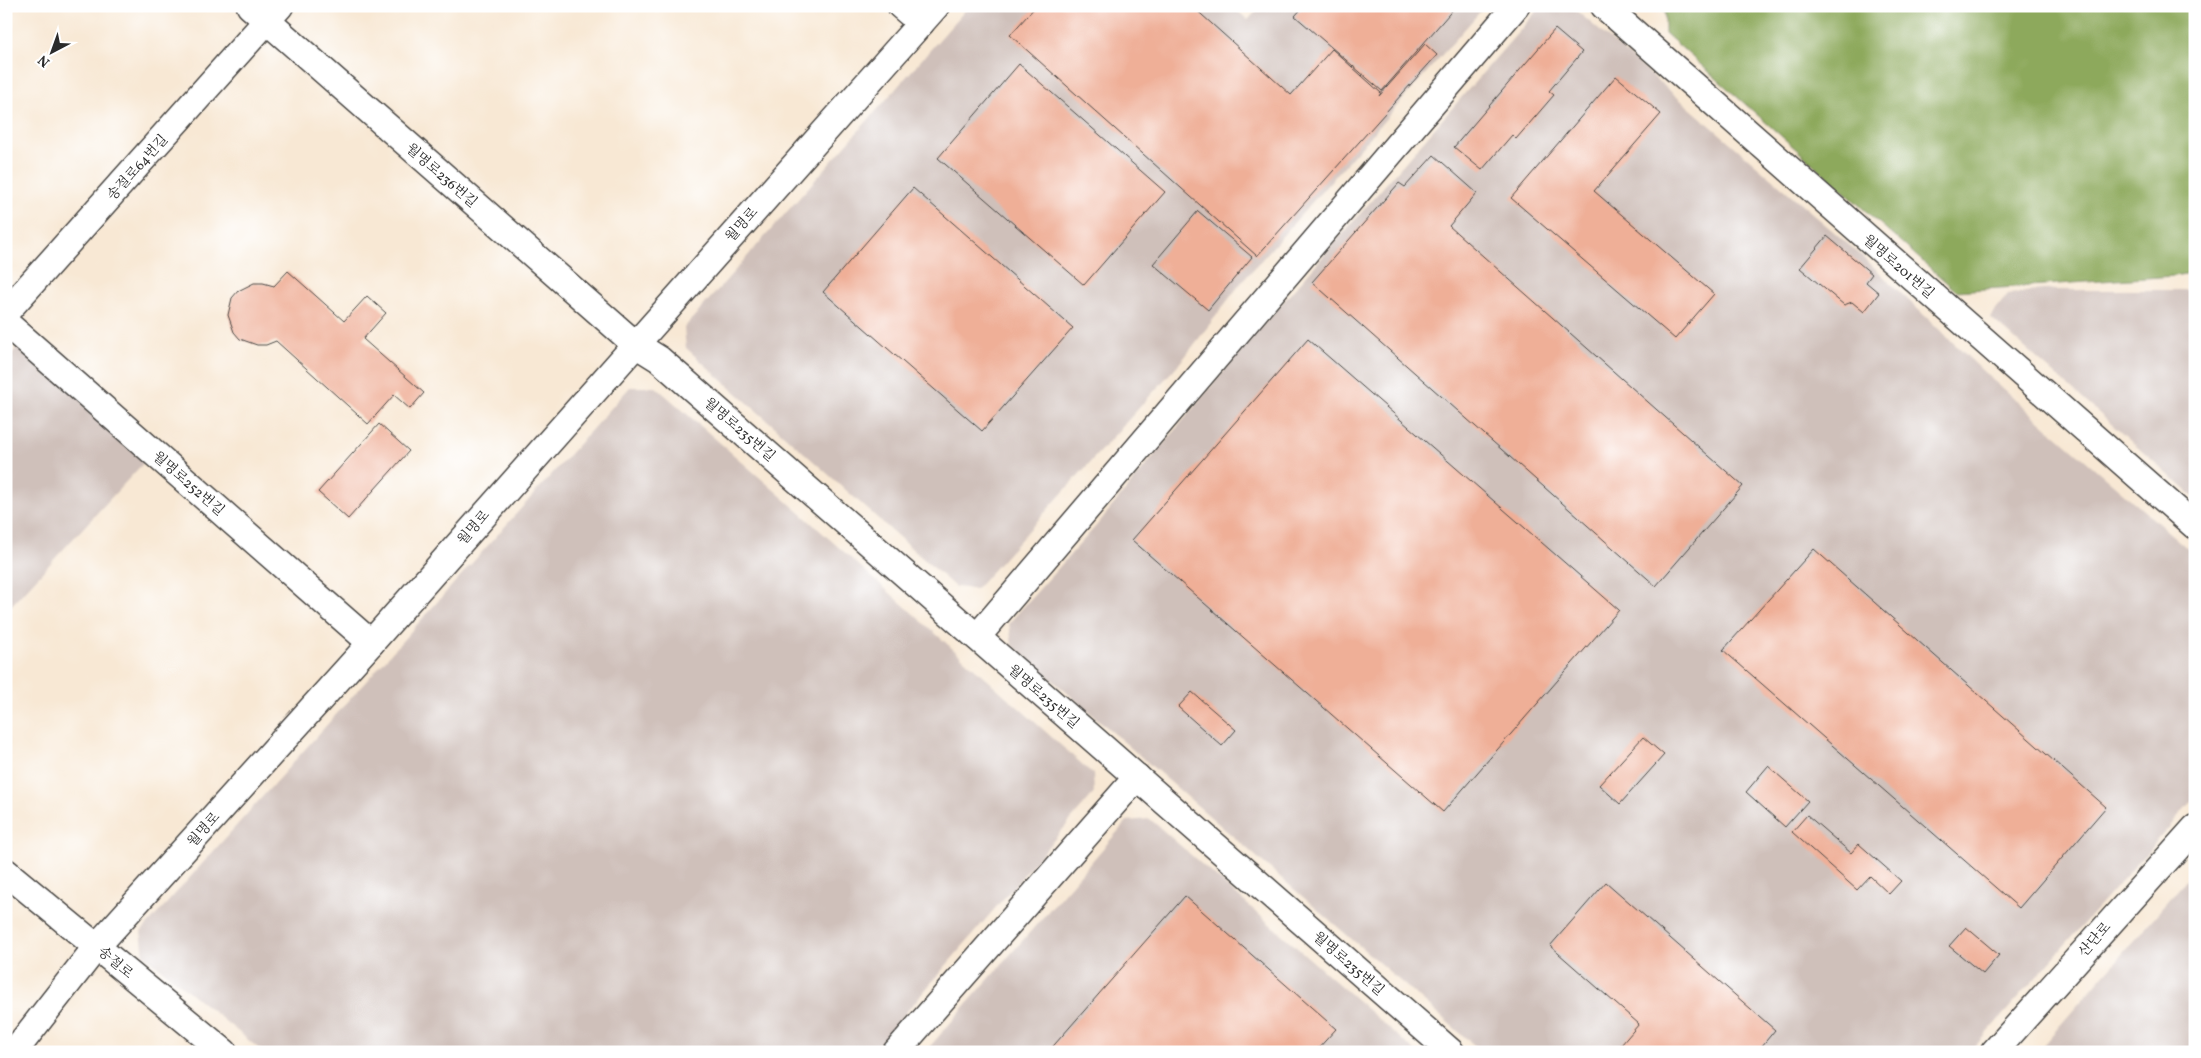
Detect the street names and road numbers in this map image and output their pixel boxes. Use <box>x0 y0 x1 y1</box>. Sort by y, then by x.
street label: 송절로64번길 <box>103 131 173 205</box>
street label: 월명로236번길 <box>401 140 481 212</box>
street label: 월명로 <box>721 203 763 246</box>
street label: 월명로201번길 <box>1858 231 1938 303</box>
street label: 월명로235번길 <box>699 394 779 466</box>
street label: 월명로252번길 <box>148 448 228 521</box>
street label: 월명로 <box>454 506 495 550</box>
street label: 월명로235번길 <box>1003 661 1083 733</box>
street label: 월명로 <box>183 808 225 851</box>
street label: 산단로 <box>2074 918 2116 961</box>
street label: 월명로235번길 <box>1308 928 1388 1000</box>
street label: 송절로 <box>93 943 137 984</box>

